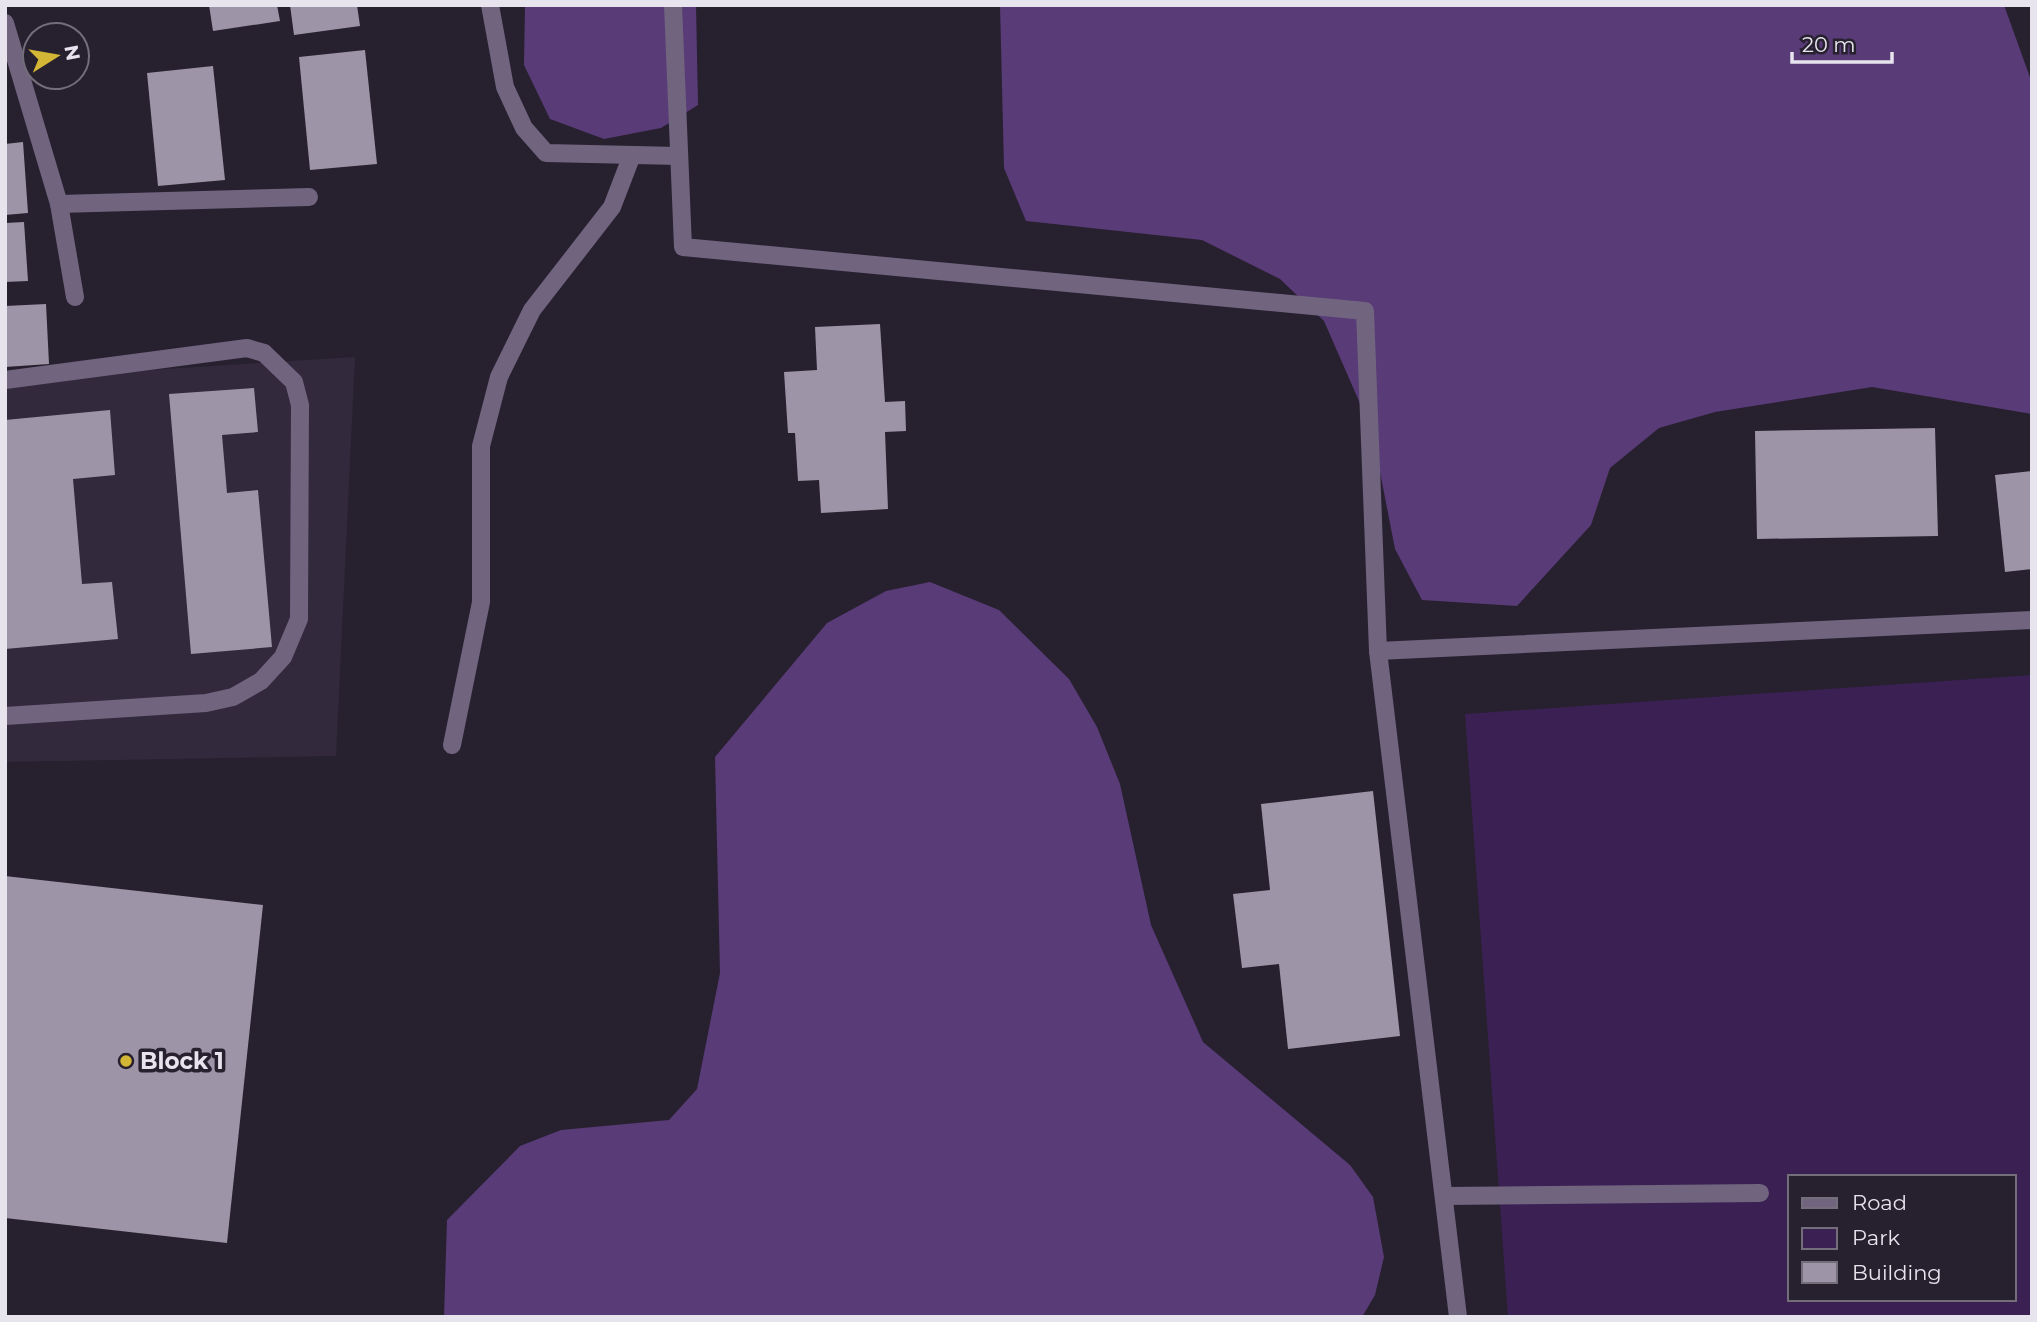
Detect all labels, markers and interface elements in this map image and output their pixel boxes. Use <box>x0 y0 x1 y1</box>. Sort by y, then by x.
north arrow <box>21 21 91 91</box>
scale bar <box>1792 21 1892 65</box>
text: 20 m <box>1802 32 1856 57</box>
text: N <box>59 43 85 63</box>
place label: Block 1 <box>140 1047 224 1075</box>
marker: Block 1 <box>118 1053 134 1069</box>
legend <box>1788 1175 2016 1301</box>
text: Road <box>1852 1190 1907 1215</box>
text: Park <box>1852 1225 1900 1250</box>
text: Building <box>1852 1260 1942 1285</box>

